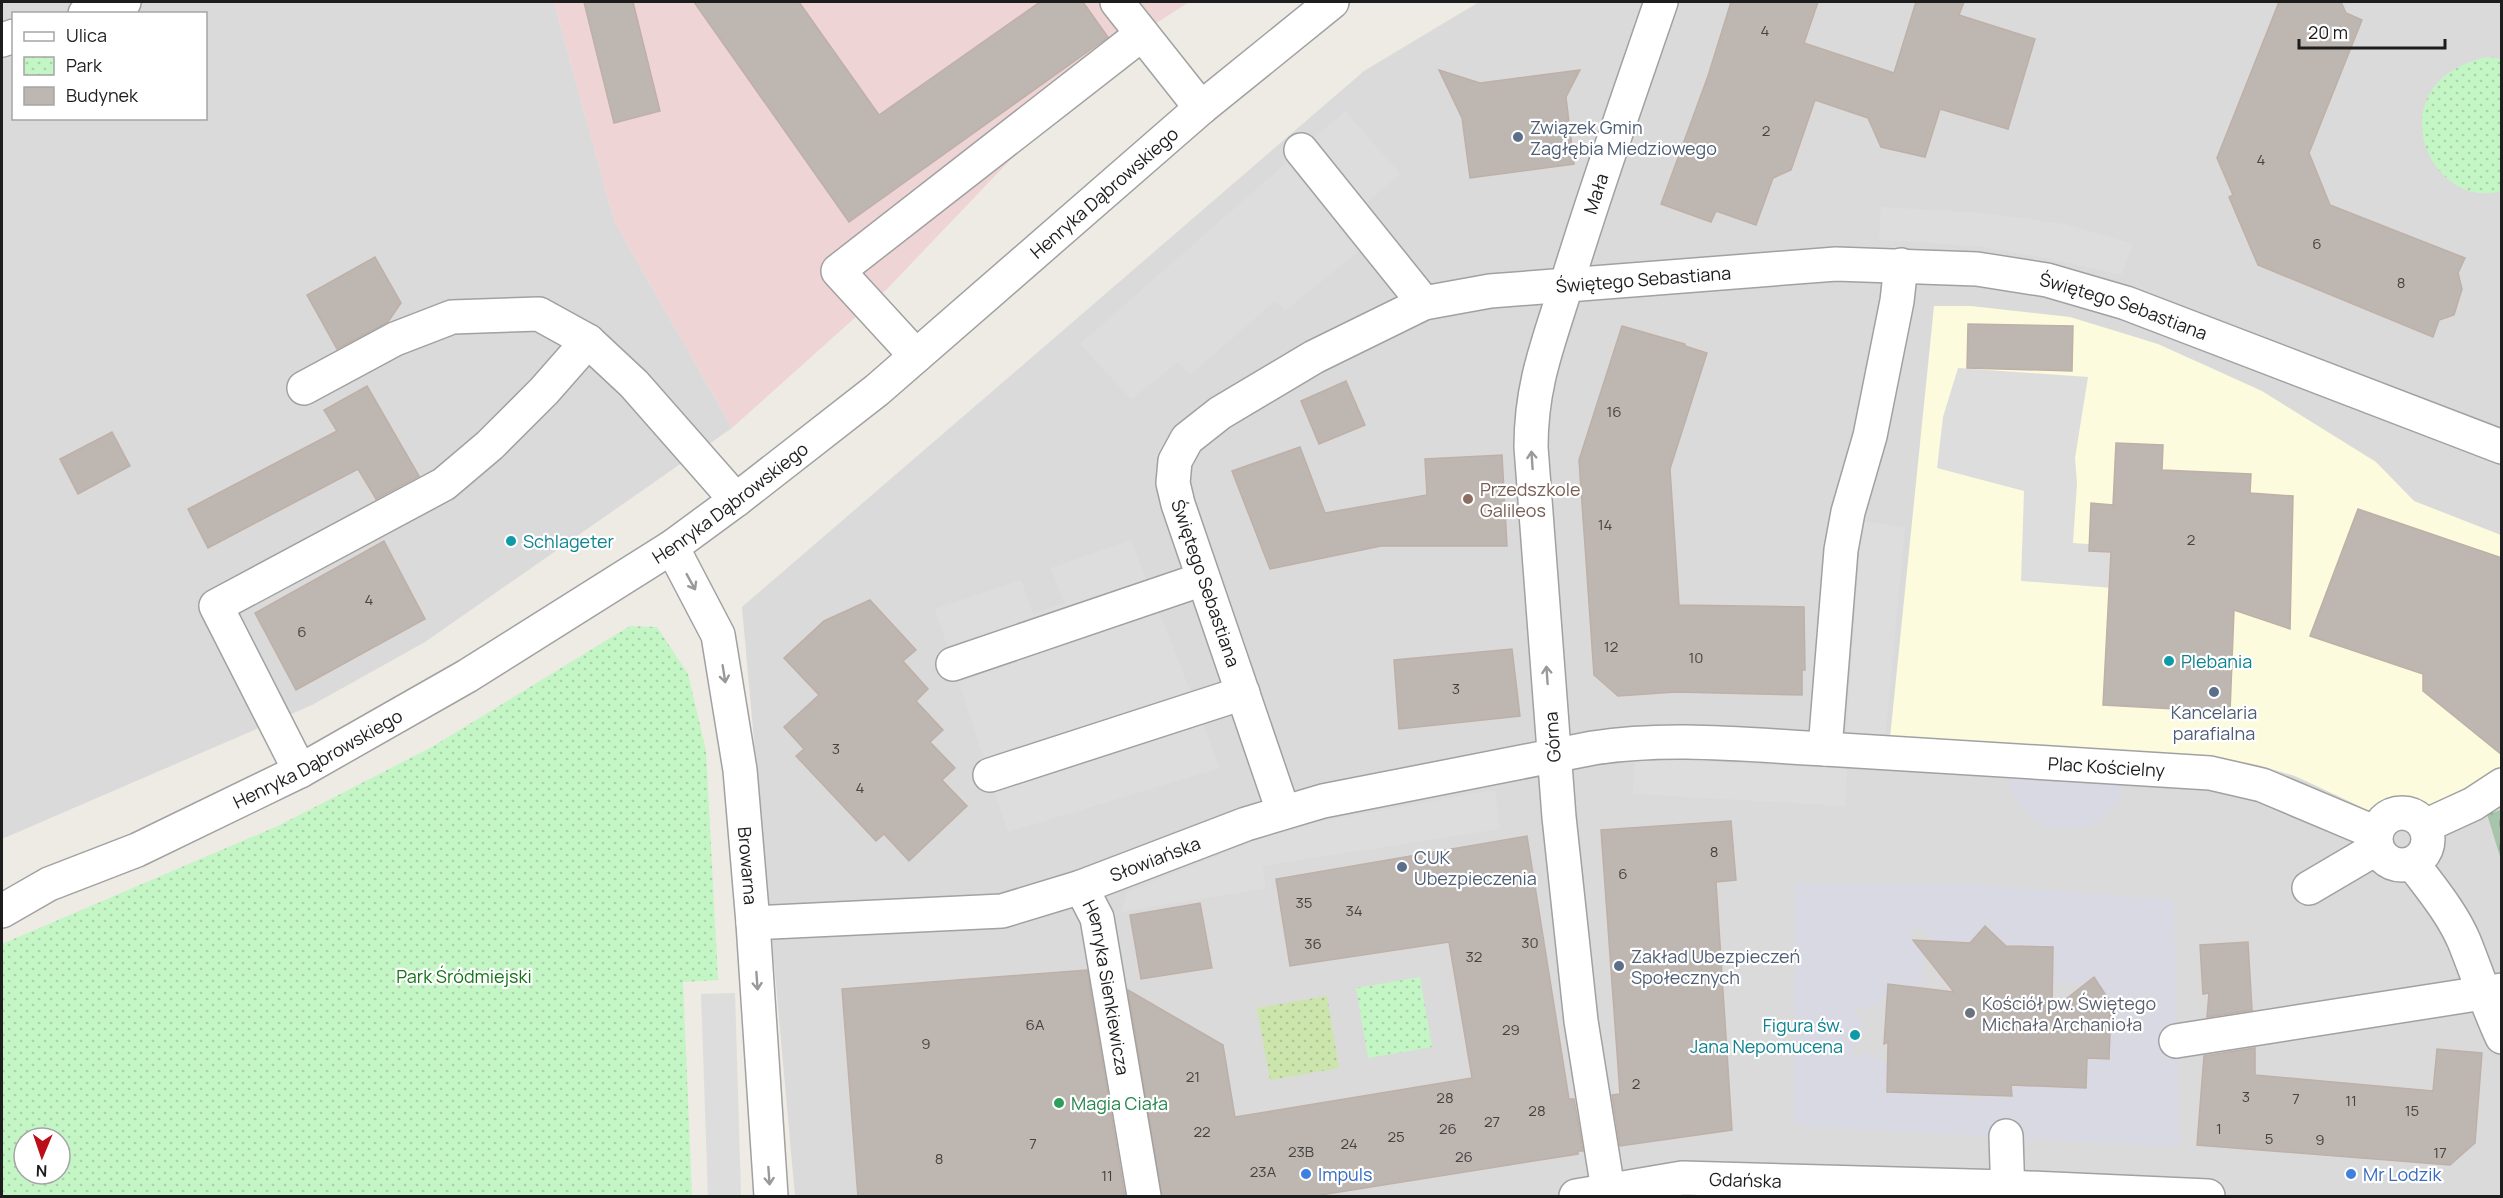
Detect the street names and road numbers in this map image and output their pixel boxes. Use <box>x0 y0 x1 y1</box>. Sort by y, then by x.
street label: Henryka Dąbrowskiego <box>1025 121 1183 264</box>
street label: Mała <box>1578 170 1613 217</box>
street label: Świętego Sebastiana <box>1555 260 1732 298</box>
street label: Świętego Sebastiana <box>2038 267 2211 345</box>
street label: Henryka Dąbrowskiego <box>647 436 813 569</box>
street label: Świętego Sebastiana <box>1166 496 1246 670</box>
street label: Henryka Dąbrowskiego <box>229 703 407 814</box>
street label: Górna <box>1538 711 1566 763</box>
street label: Plac Kościelny <box>2047 751 2166 782</box>
street label: Browarna <box>733 826 763 906</box>
street label: Słowiańska <box>1106 831 1204 887</box>
street label: Henryka Sienkiewicza <box>1078 896 1135 1077</box>
street label: Gdańska <box>1709 1167 1782 1193</box>

